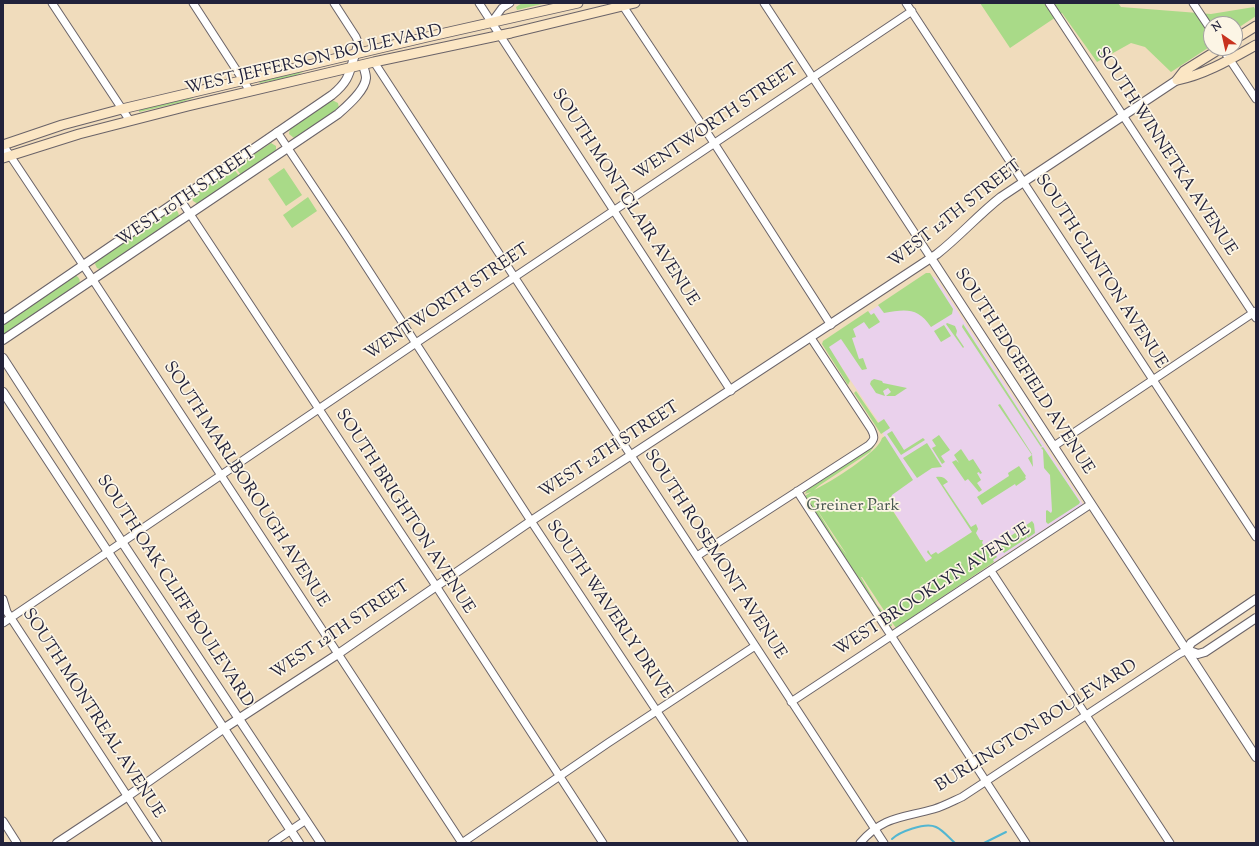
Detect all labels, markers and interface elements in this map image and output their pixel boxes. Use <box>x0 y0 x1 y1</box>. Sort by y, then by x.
north arrow <box>1203 16 1243 56</box>
text: N <box>1209 18 1225 36</box>
street label: WEST JEFFERSON BOULEVARD <box>184 21 444 101</box>
street label: SOUTH WINNETKA AVENUE <box>1090 44 1240 260</box>
street label: WENTWORTH STREET <box>631 60 803 186</box>
street label: SOUTH MONTCLAIR AVENUE <box>546 86 702 310</box>
street label: WEST 10TH STREET <box>113 144 261 252</box>
street label: WEST 12TH STREET <box>886 157 1026 273</box>
street label: SOUTH CLINTON AVENUE <box>1030 171 1170 373</box>
street label: WENTWORTH STREET <box>362 240 534 366</box>
street label: SOUTH EDGEFIELD AVENUE <box>949 265 1097 479</box>
street label: SOUTH MARLBOROUGH AVENUE <box>158 358 332 612</box>
street label: WEST 12TH STREET <box>536 398 684 504</box>
street label: SOUTH BRIGHTON AVENUE <box>330 406 478 618</box>
street label: SOUTH ROSEMONT AVENUE <box>638 446 790 664</box>
street label: SOUTH OAK CLIFF BOULEVARD <box>91 472 257 712</box>
park label: Greiner Park <box>806 497 900 517</box>
street label: SOUTH WAVERLY DRIVE <box>541 517 675 703</box>
street label: WEST BROOKLYN AVENUE <box>831 520 1035 662</box>
street label: WEST 12TH STREET <box>268 577 414 685</box>
street label: SOUTH MONTREAL AVENUE <box>16 605 168 823</box>
street label: BURLINGTON BOULEVARD <box>932 656 1142 798</box>

